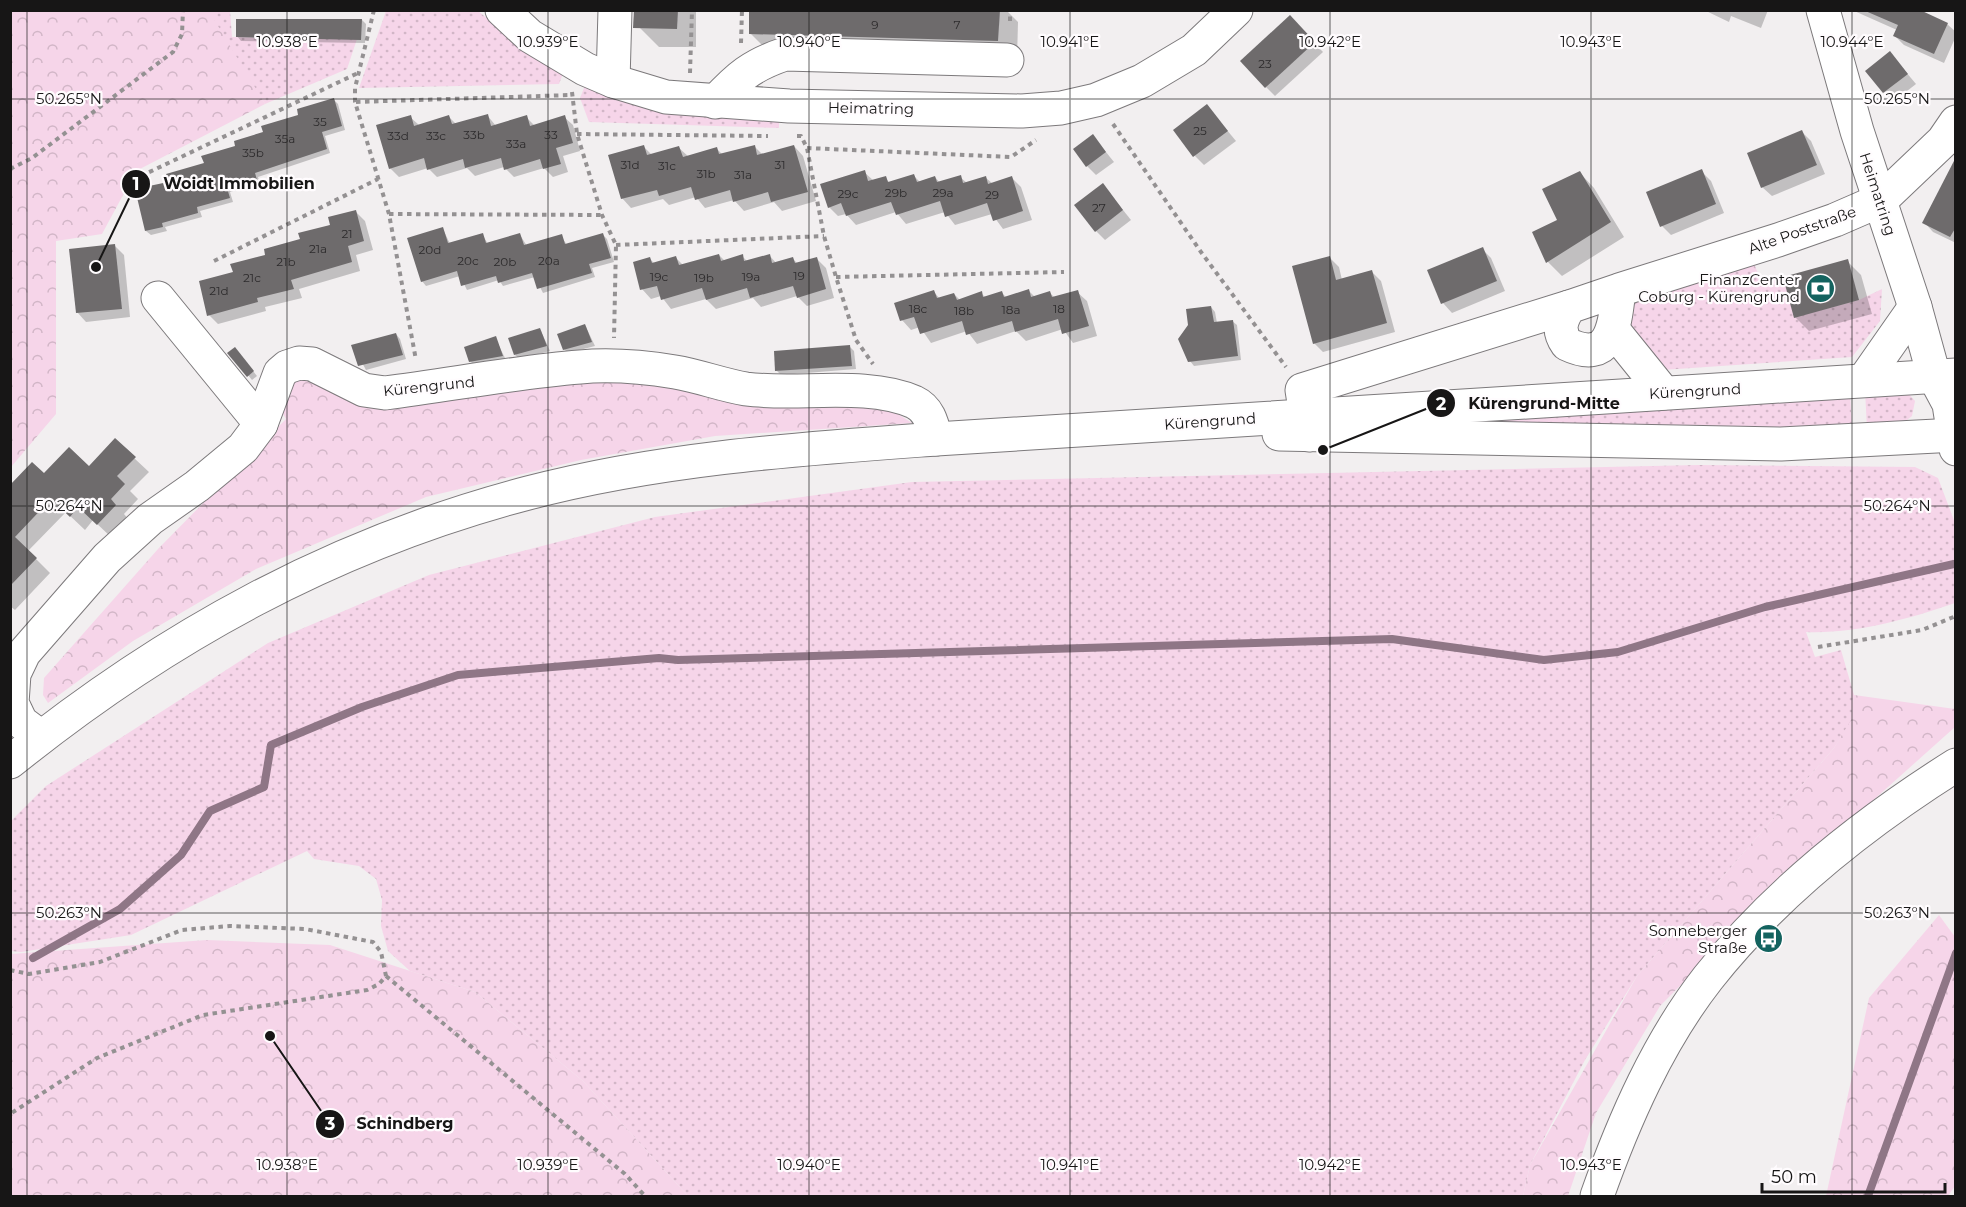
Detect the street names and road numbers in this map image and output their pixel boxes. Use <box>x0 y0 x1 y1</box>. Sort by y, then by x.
street label: Heimatring <box>828 98 914 118</box>
street label: Heimatring <box>1856 150 1900 238</box>
street label: Alte Poststraße <box>1745 202 1859 258</box>
street label: Kürengrund <box>382 372 476 400</box>
street label: Kürengrund <box>1648 379 1742 403</box>
street label: Kürengrund <box>1163 408 1257 434</box>

